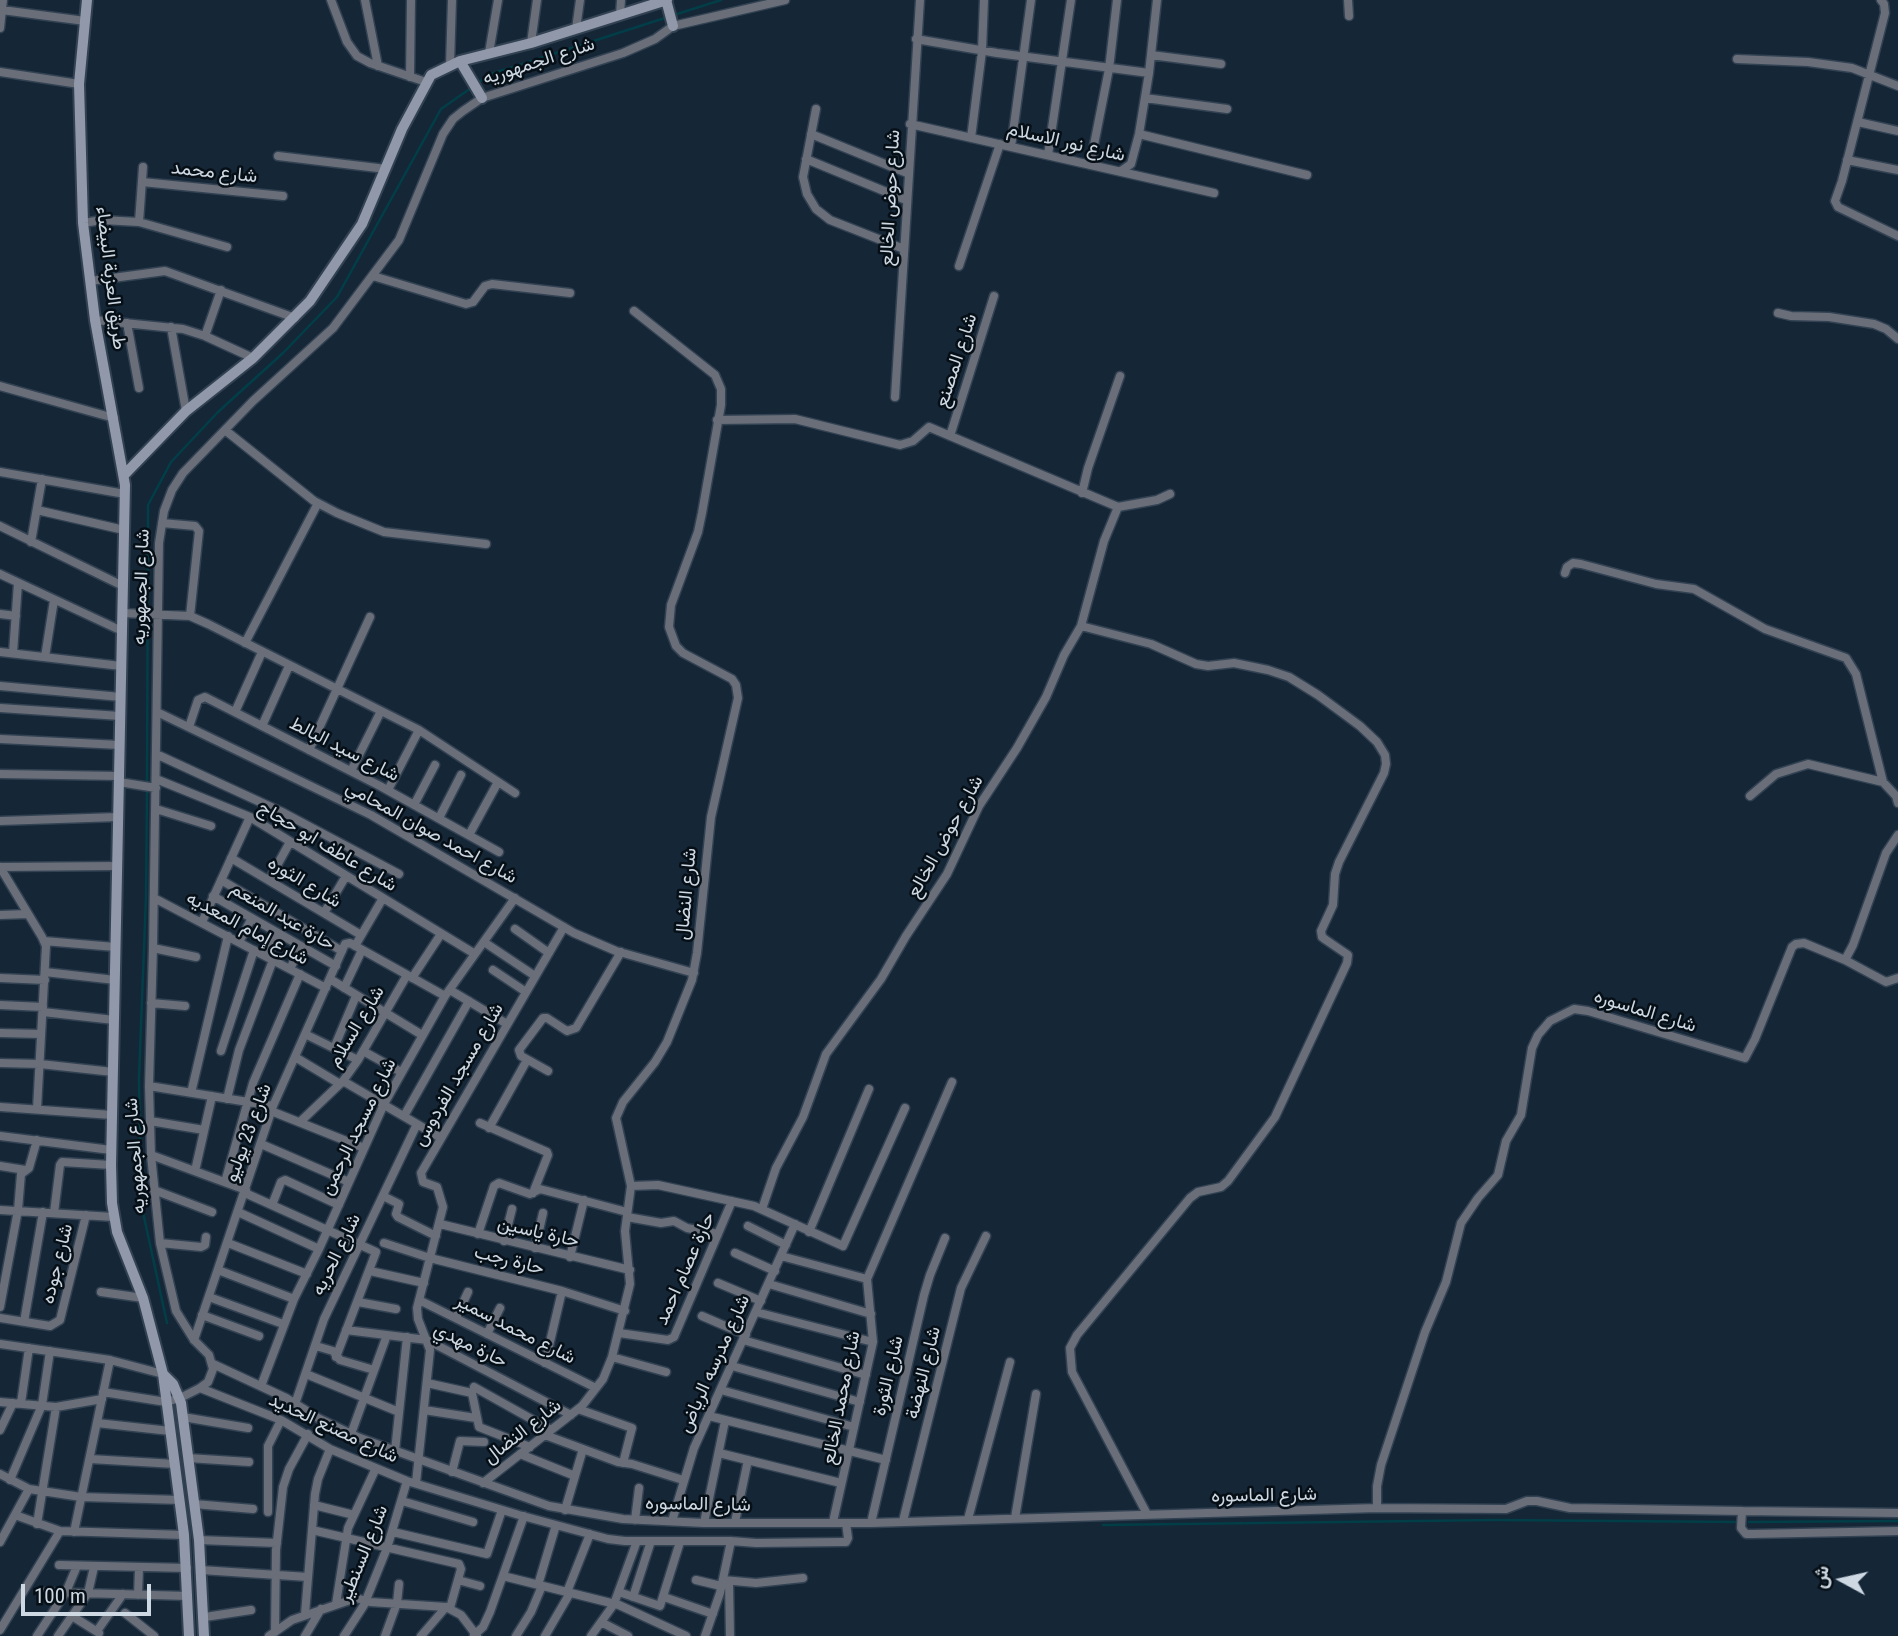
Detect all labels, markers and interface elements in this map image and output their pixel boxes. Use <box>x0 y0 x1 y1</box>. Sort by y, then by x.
street label: شارع الجمهوريه <box>480 33 598 91</box>
street label: شارع نور الاسلام <box>1005 118 1127 168</box>
street label: شارع حوض الخالع <box>876 129 906 267</box>
street label: شارع محمد <box>170 157 258 189</box>
street label: طريق العزبة البيضاء <box>90 205 130 351</box>
street label: شارع المصنع <box>931 311 983 411</box>
street label: شارع الجمهوريه <box>129 528 155 646</box>
street label: شارع سيد البالط <box>285 713 403 787</box>
street label: شارع حوض الخالع <box>903 772 989 902</box>
street label: شارع احمد صوان المحامي <box>341 776 521 890</box>
street label: شارع عاطف ابو حجاج <box>253 797 401 897</box>
street label: شارع النضال <box>672 847 702 941</box>
street label: شارع الثوره <box>263 852 345 914</box>
street label: حارة عبد المنعم <box>226 878 338 956</box>
street label: شارع إمام المعديه <box>182 887 312 971</box>
street label: شارع السلام <box>324 982 390 1072</box>
street label: شارع الماسوره <box>1591 986 1699 1038</box>
street label: شارع مسجد الفردوس <box>409 999 509 1151</box>
street label: شارع مسجد الرحمن <box>316 1055 402 1199</box>
street label: شارع 23 يوليو <box>221 1081 277 1185</box>
street label: شارع الجمهوريه <box>121 1097 151 1215</box>
street label: حارة عصام احمد <box>651 1209 721 1329</box>
street label: شارع الحريه <box>307 1210 367 1300</box>
street label: حارة ياسين <box>495 1213 581 1253</box>
street label: شارع جوده <box>37 1222 79 1306</box>
street label: حارة رجب <box>472 1241 546 1281</box>
street label: شارع محمد سمير <box>451 1290 579 1370</box>
street label: شارع مدرسه الرياض <box>674 1291 756 1437</box>
street label: حارة مهدي <box>429 1318 511 1374</box>
street label: شارع النهضة <box>902 1324 946 1422</box>
street label: شارع محمد الخالع <box>818 1329 866 1467</box>
street label: شارع الثورة <box>869 1334 909 1418</box>
street label: شارع مصنع الحديد <box>265 1389 401 1469</box>
street label: شارع النضال <box>480 1395 566 1469</box>
street label: شارع الماسوره <box>1211 1484 1317 1508</box>
street label: شارع الماسوره <box>645 1493 751 1517</box>
street label: شارع السنطير <box>334 1502 394 1606</box>
north arrow <box>1807 1545 1877 1615</box>
text: ش <box>1808 1564 1834 1590</box>
scale bar <box>24 1570 154 1614</box>
text: 100 m <box>34 1584 86 1608</box>

